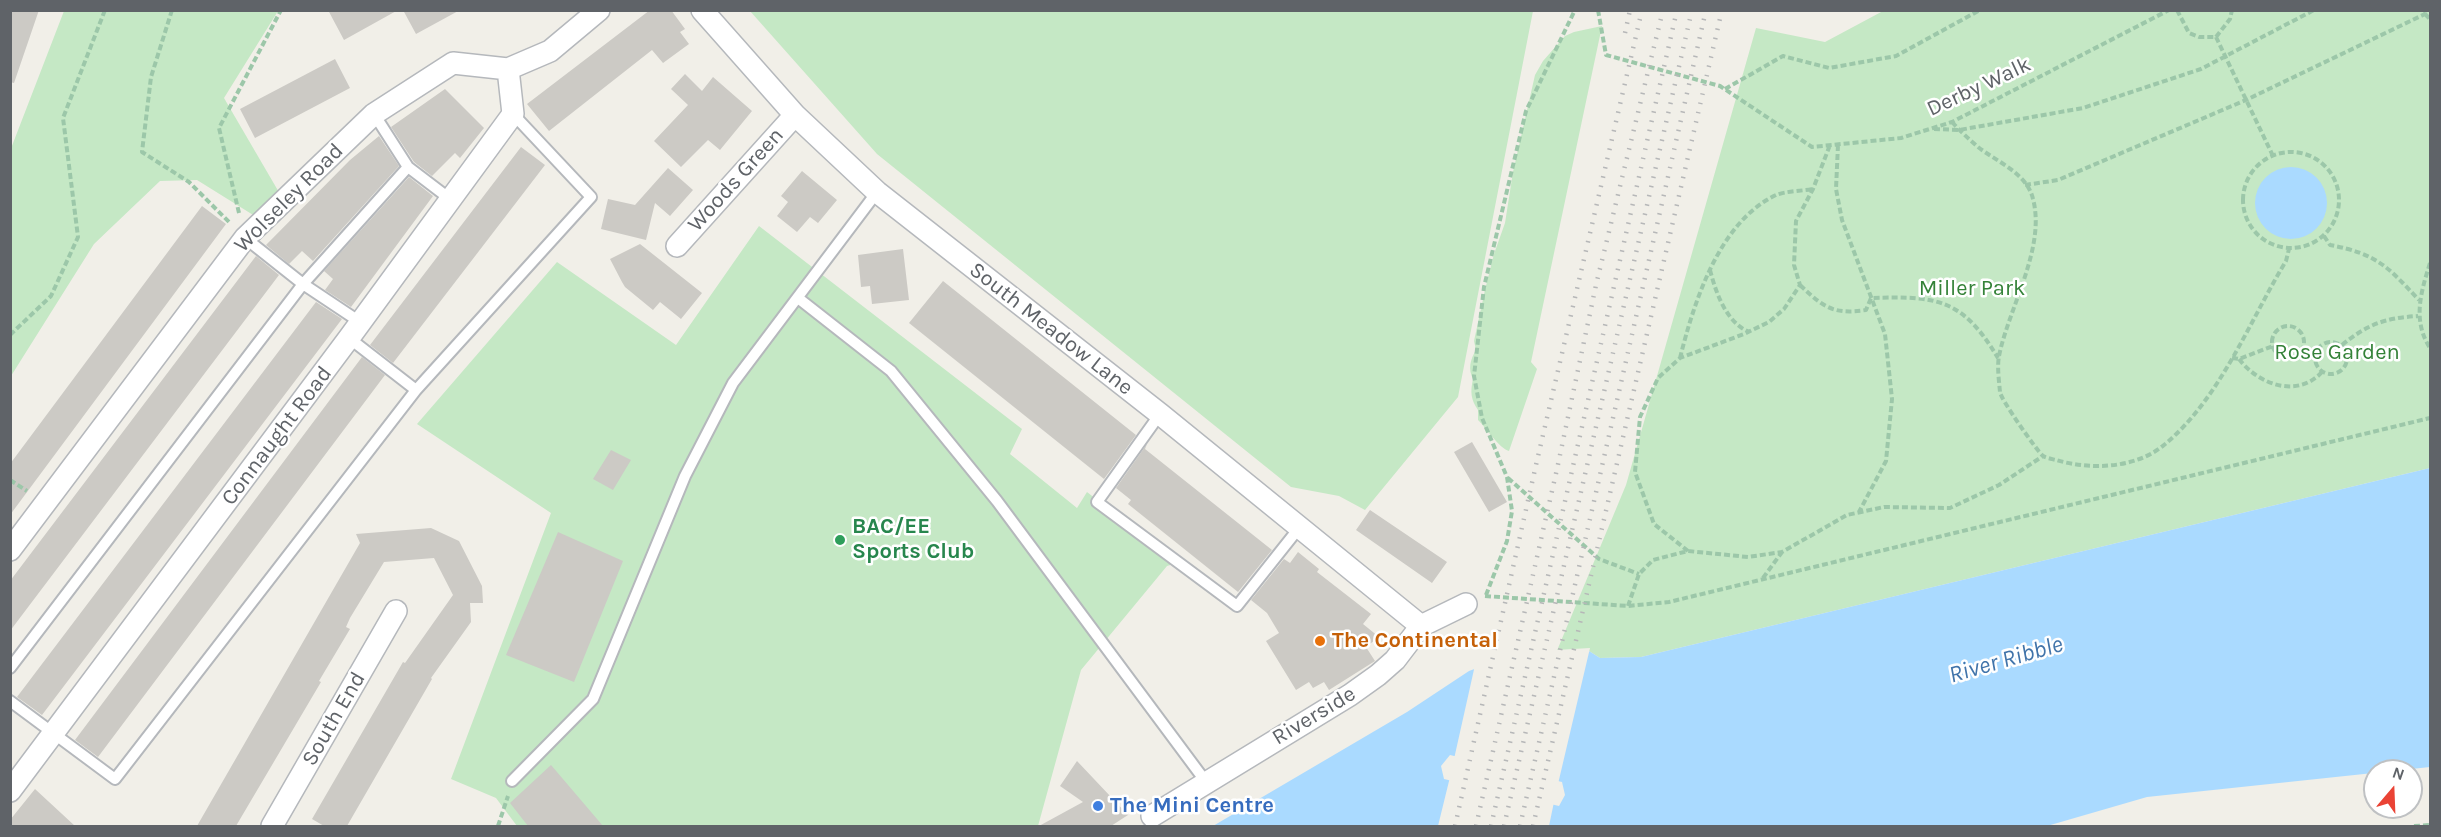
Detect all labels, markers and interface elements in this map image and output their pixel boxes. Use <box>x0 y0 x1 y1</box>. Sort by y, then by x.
street label: Derby Walk <box>1923 51 2035 123</box>
street label: Woods Green <box>682 123 790 237</box>
street label: Wolseley Road <box>229 138 349 258</box>
street label: South Meadow Lane <box>964 257 1138 401</box>
park label: Miller Park <box>1919 276 2025 302</box>
park label: Rose Garden <box>2274 340 2400 366</box>
street label: Connaught Road <box>216 361 338 511</box>
place label: BAC/EE Sports Club <box>852 514 974 566</box>
marker: BAC/EE Sports Club <box>833 533 847 547</box>
place label: The Continental <box>1332 628 1498 654</box>
water label: River Ribble <box>1946 630 2066 690</box>
marker: The Continental <box>1313 634 1327 648</box>
street label: South End <box>297 667 371 771</box>
street label: Riverside <box>1267 681 1361 751</box>
north arrow <box>2363 759 2423 819</box>
text: N <box>2390 763 2407 784</box>
place label: The Mini Centre <box>1110 793 1274 819</box>
marker: The Mini Centre <box>1091 799 1105 813</box>

